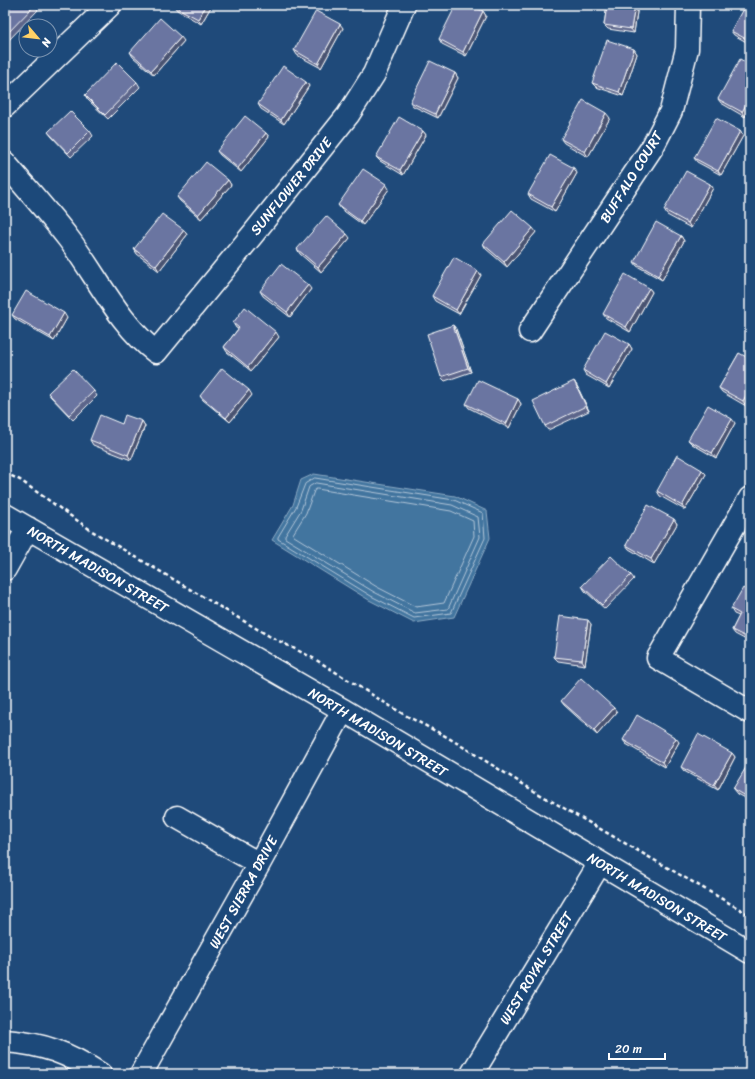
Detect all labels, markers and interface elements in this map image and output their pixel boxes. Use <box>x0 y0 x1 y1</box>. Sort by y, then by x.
north arrow <box>18 18 58 58</box>
text: N <box>36 34 57 51</box>
street label: BUFFALO COURT <box>593 125 670 228</box>
street label: SUNFLOWER DRIVE <box>244 131 340 241</box>
street label: NORTH MADISON STREET <box>23 519 174 621</box>
street label: NORTH MADISON STREET <box>303 681 453 785</box>
street label: WEST SIERRA DRIVE <box>202 830 285 953</box>
street label: NORTH MADISON STREET <box>582 846 732 950</box>
street label: WEST ROYAL STREET <box>493 906 581 1030</box>
scale bar <box>609 1035 665 1061</box>
text: 20 m <box>615 1038 642 1060</box>

